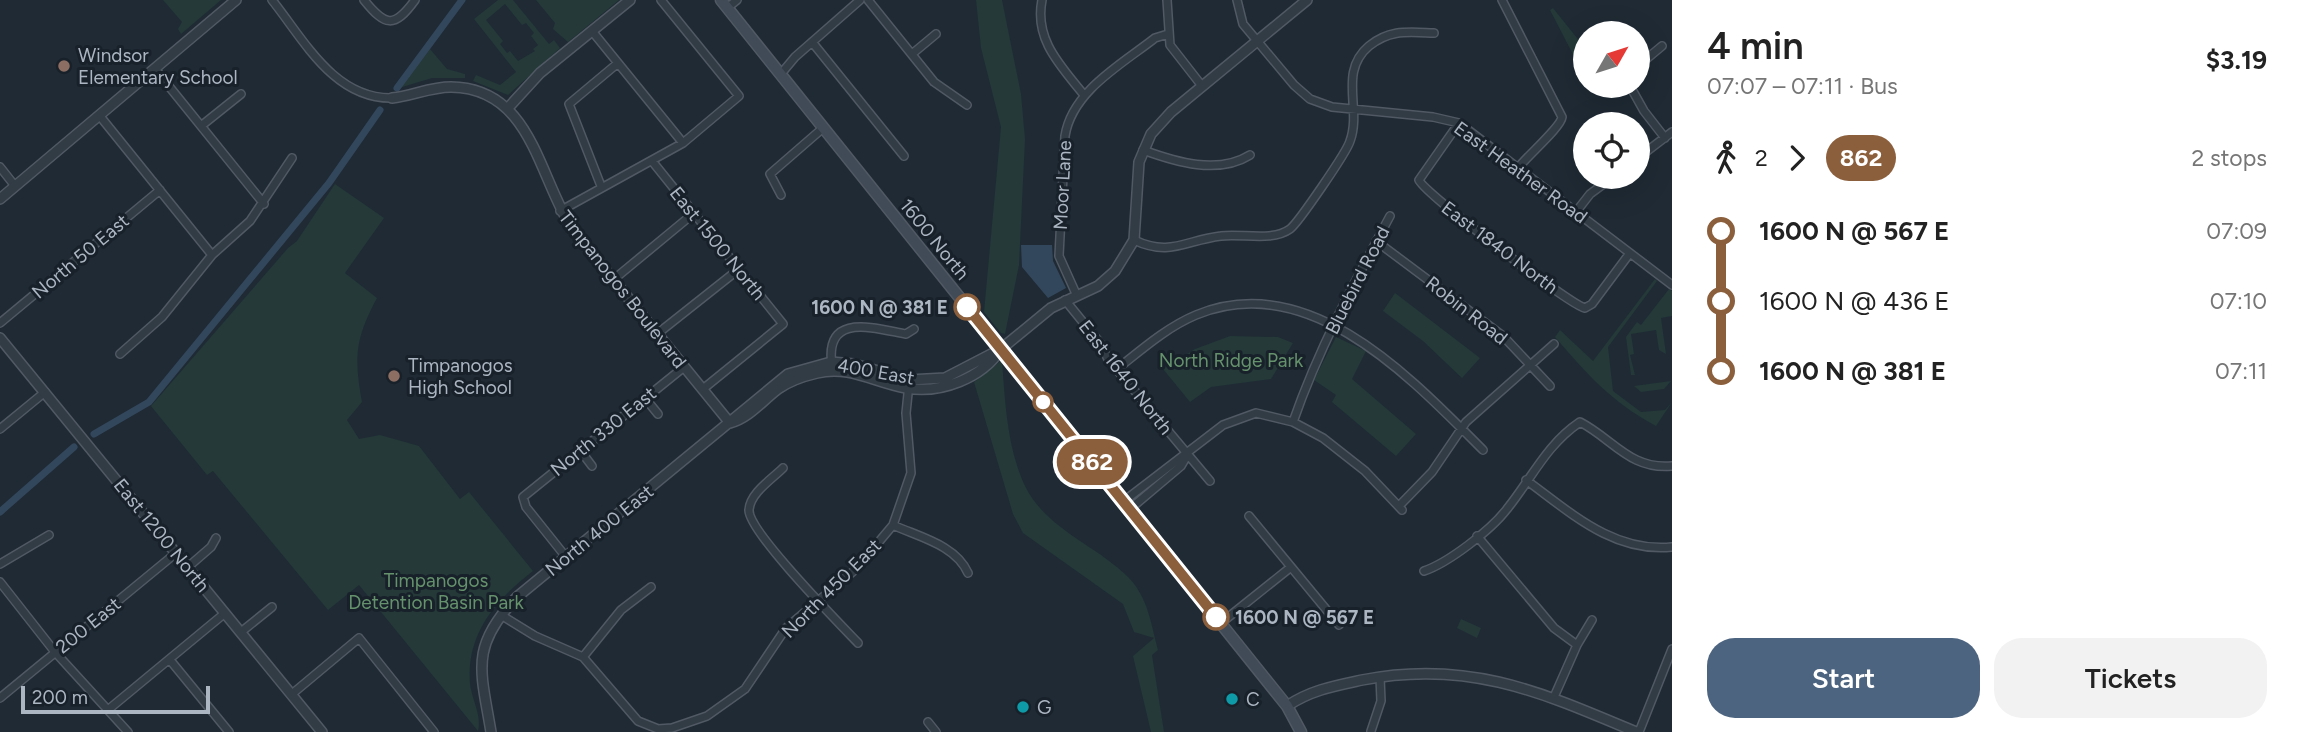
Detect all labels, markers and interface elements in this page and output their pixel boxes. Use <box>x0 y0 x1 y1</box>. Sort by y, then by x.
north arrow <box>1573 21 1650 98</box>
map controls <box>1573 21 1650 189</box>
text: 4 min <box>1707 23 1804 69</box>
place label: Windsor Elementary School <box>78 44 238 89</box>
text: $3.19 <box>2206 44 2267 76</box>
marker: Windsor Elementary School <box>56 58 72 74</box>
text: 07:07 – 07:11 · Bus <box>1707 72 1898 100</box>
button: locate <box>1573 112 1650 189</box>
street label: East Heather Road <box>1450 116 1592 228</box>
icon: walk <box>1707 139 1745 177</box>
icon: forward <box>1778 139 1816 177</box>
street label: Moor Lane <box>1049 140 1076 230</box>
text: 862 <box>1840 143 1882 172</box>
text: 2 <box>1755 144 1768 172</box>
text: 2 stops <box>2191 144 2267 172</box>
street label: East 1500 North <box>665 182 770 305</box>
street label: 1600 North <box>895 194 974 284</box>
street label: East 1840 North <box>1437 196 1562 299</box>
street label: Timpanogos Boulevard <box>554 206 691 373</box>
street label: North 50 East <box>27 209 133 304</box>
text: 1600 N @ 567 E <box>1759 215 1949 247</box>
text: 07:09 <box>2206 217 2267 245</box>
street label: Bluebird Road <box>1320 222 1395 338</box>
street label: Robin Road <box>1421 271 1512 349</box>
text: 1600 N @ 436 E <box>1759 285 1950 317</box>
text: 07:10 <box>2210 287 2267 315</box>
marker: 1600 N @ 381 E <box>954 294 980 320</box>
place label: 1600 N @ 381 E <box>811 296 948 319</box>
street label: East 1640 North <box>1074 316 1177 439</box>
park label: North Ridge Park <box>1159 349 1304 372</box>
street label: 400 East <box>836 353 916 390</box>
place label: Timpanogos High School <box>408 354 513 399</box>
text: 1600 N @ 381 E <box>1759 355 1946 387</box>
text: 07:11 <box>2215 357 2267 385</box>
marker: Timpanogos High School <box>386 368 402 384</box>
street label: North 330 East <box>546 382 661 481</box>
unlabelled marker <box>1033 392 1053 412</box>
line badge: 862 <box>1052 439 1132 485</box>
text: 862 <box>1071 447 1113 476</box>
street label: East 1200 North <box>109 474 214 597</box>
street label: North 400 East <box>541 480 658 581</box>
street label: North 450 East <box>777 534 886 643</box>
park label: Timpanogos Detention Basin Park <box>348 569 525 614</box>
street label: 200 East <box>51 592 125 658</box>
marker: 1600 N @ 567 E <box>1203 604 1229 630</box>
place label: 1600 N @ 567 E <box>1235 606 1374 629</box>
button: Start <box>1707 638 1980 718</box>
button: Tickets <box>1994 638 2267 718</box>
scale bar <box>21 683 210 715</box>
text: 200 m <box>32 686 88 709</box>
place label: C <box>1246 688 1260 711</box>
marker: C <box>1224 691 1240 707</box>
place label: G <box>1037 696 1051 719</box>
marker: G <box>1015 699 1031 715</box>

